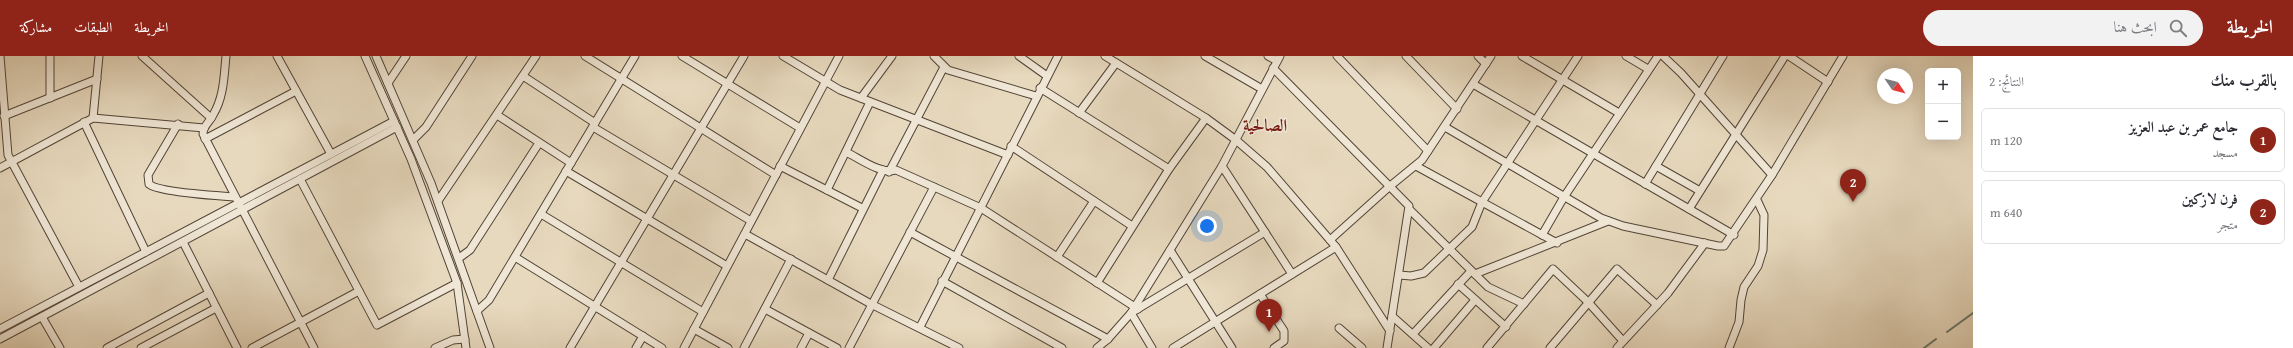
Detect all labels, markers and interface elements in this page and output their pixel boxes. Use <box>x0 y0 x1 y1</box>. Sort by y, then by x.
search box <box>1923 10 2203 46</box>
text: الخريطة <box>2227 12 2273 40</box>
text: ابحث هنا <box>2113 16 2157 37</box>
text: مشاركة <box>20 17 52 37</box>
text: الطبقات <box>74 17 112 37</box>
text: الخريطة <box>134 17 168 37</box>
icon: search <box>2167 17 2189 39</box>
text: بالقرب منك <box>2210 67 2277 92</box>
north arrow <box>1877 68 1913 104</box>
map controls <box>1925 68 1961 140</box>
button: + <box>1925 68 1961 104</box>
text: النتائج: 2 <box>1989 72 2024 91</box>
button: − <box>1925 104 1961 140</box>
district label: الصالحية <box>1243 112 1287 137</box>
text: جامع عمر بن عبد العزيز <box>2129 116 2238 137</box>
text: 120 m <box>1990 131 2022 150</box>
text: 1 <box>2260 131 2266 150</box>
text: مسجد <box>2212 143 2238 162</box>
pin: 2 <box>1840 169 1866 202</box>
text: فرن لازكين <box>2182 188 2238 209</box>
text: 640 m <box>1990 203 2022 222</box>
text: 2 <box>2260 203 2266 222</box>
text: متجر <box>2217 215 2238 234</box>
your location <box>1197 216 1217 236</box>
pin: 1 <box>1256 299 1282 332</box>

